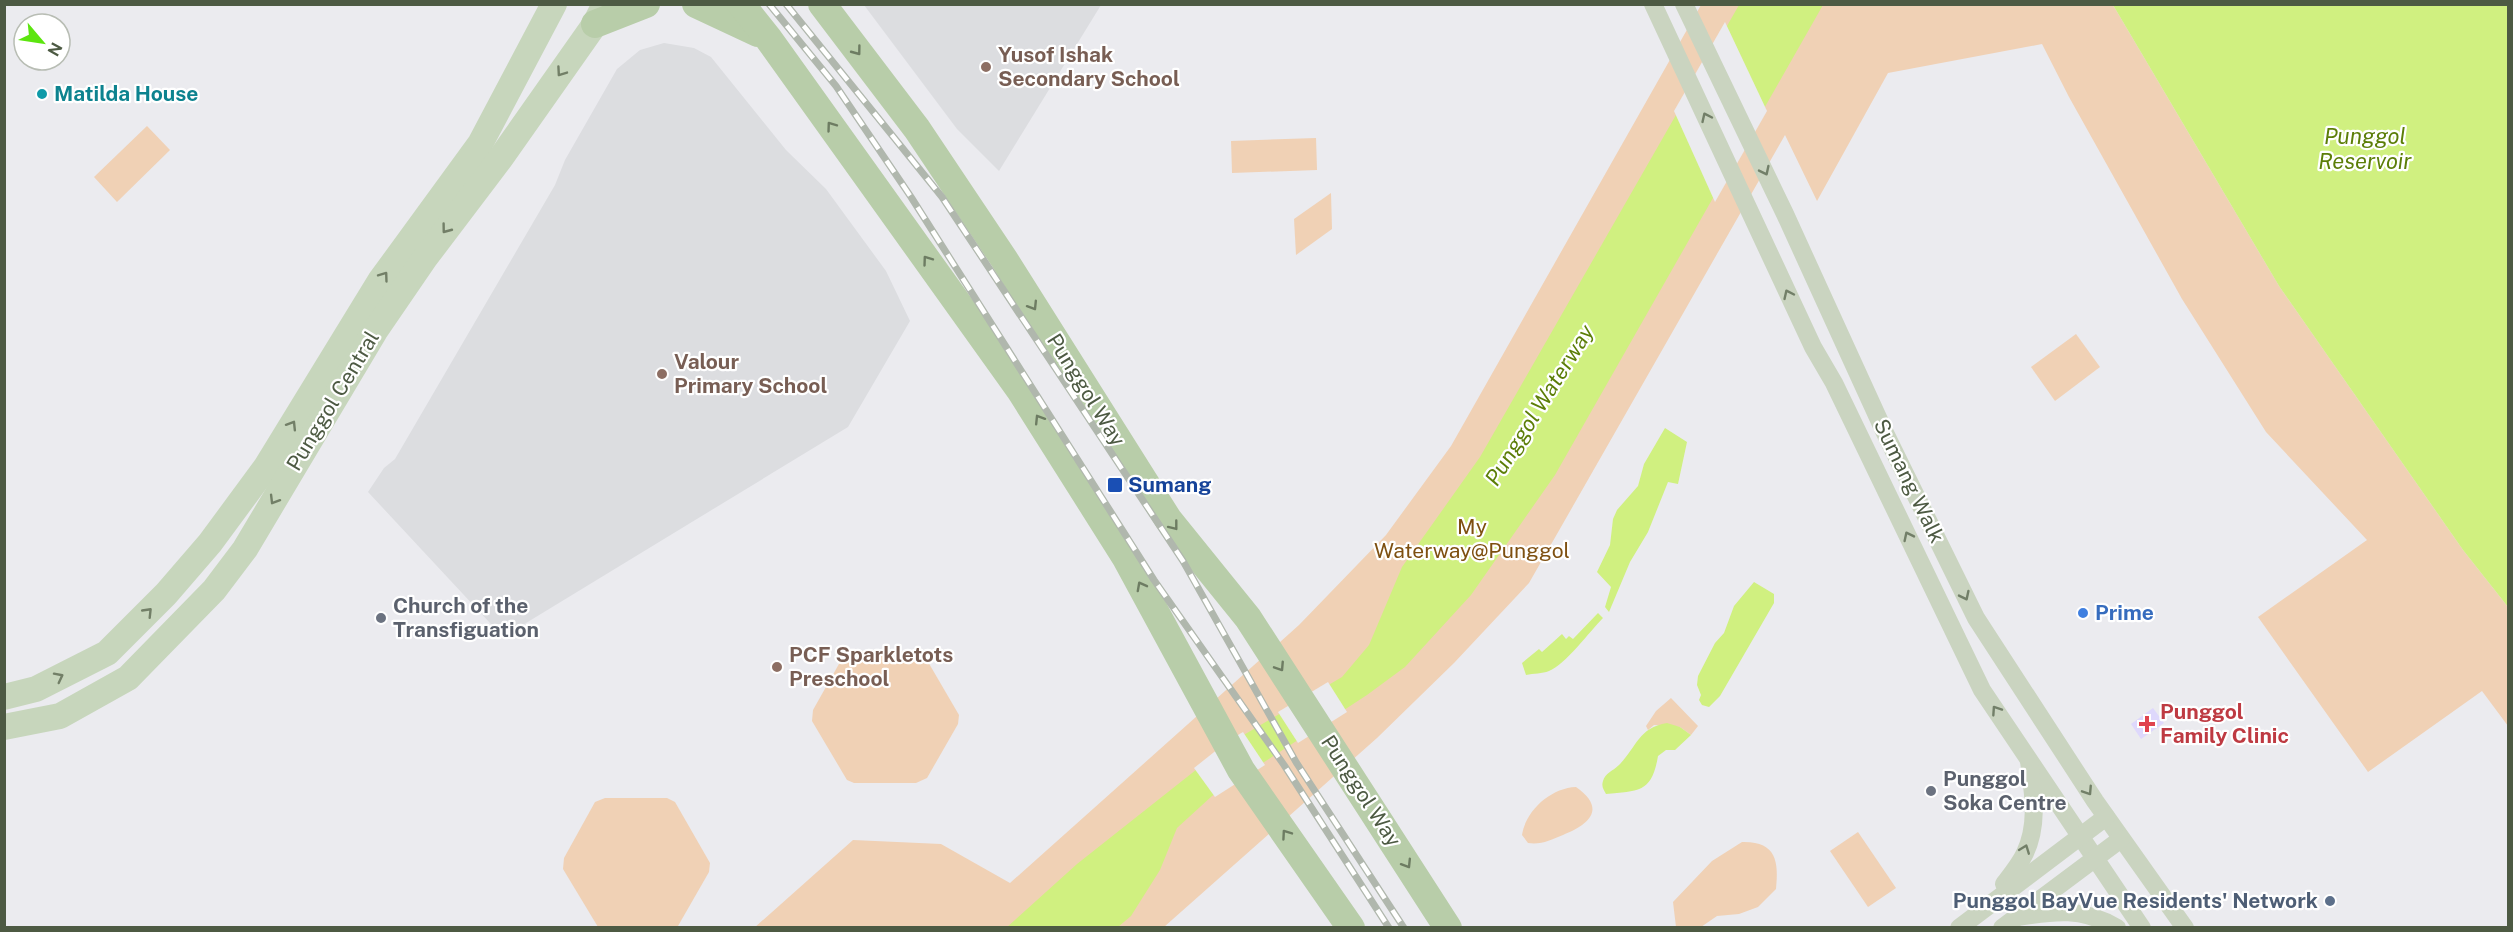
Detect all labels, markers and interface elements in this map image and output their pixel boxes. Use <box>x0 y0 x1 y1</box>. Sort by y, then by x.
north arrow <box>12 12 72 72</box>
text: N <box>43 39 66 59</box>
place label: Yusof Ishak Secondary School <box>998 42 1180 91</box>
one-way arrow <box>850 44 861 55</box>
marker: Yusof Ishak Secondary School <box>979 60 993 74</box>
one-way arrow <box>557 65 568 76</box>
place label: Matilda House <box>54 81 198 106</box>
marker: Matilda House <box>35 87 49 101</box>
one-way arrow <box>1701 112 1713 123</box>
one-way arrow <box>827 122 838 133</box>
water label: Punggol Reservoir <box>2318 123 2412 174</box>
one-way arrow <box>1757 164 1769 175</box>
one-way arrow <box>443 223 454 234</box>
one-way arrow <box>923 255 934 266</box>
one-way arrow <box>377 271 388 282</box>
one-way arrow <box>1784 289 1796 300</box>
one-way arrow <box>1026 300 1038 310</box>
water label: Punggol Waterway <box>1479 319 1599 490</box>
street label: Punggol Central <box>281 326 384 475</box>
street label: Punggol Way <box>1042 329 1131 451</box>
place label: Valour Primary School <box>674 349 827 398</box>
marker: Valour Primary School <box>655 367 669 381</box>
one-way arrow <box>1035 415 1046 426</box>
street label: Sumang Walk <box>1869 415 1950 547</box>
one-way arrow <box>285 421 297 431</box>
place label: Sumang <box>1128 472 1211 497</box>
marker: Sumang <box>1106 476 1124 494</box>
one-way arrow <box>270 494 282 504</box>
park label: My Waterway@Punggol <box>1374 514 1570 563</box>
one-way arrow <box>1167 519 1178 530</box>
one-way arrow <box>1903 532 1915 543</box>
one-way arrow <box>1137 581 1148 592</box>
one-way arrow <box>1958 589 1969 600</box>
place label: Church of the Transfiguation <box>393 593 539 642</box>
place label: Prime <box>2095 600 2154 625</box>
marker: Prime <box>2076 606 2090 620</box>
one-way arrow <box>141 608 152 618</box>
marker: Church of the Transfiguation <box>374 611 388 625</box>
place label: PCF Sparkletots Preschool <box>789 642 953 691</box>
marker: PCF Sparkletots Preschool <box>770 660 784 674</box>
one-way arrow <box>1273 661 1285 671</box>
one-way arrow <box>52 673 63 685</box>
place label: Punggol Family Clinic <box>2160 699 2289 748</box>
one-way arrow <box>1992 706 2003 717</box>
marker: Punggol Family Clinic <box>2138 715 2156 733</box>
street label: Punggol Way <box>1316 730 1407 851</box>
place label: Punggol Soka Centre <box>1943 766 2067 815</box>
marker: Punggol Soka Centre <box>1924 784 1938 798</box>
one-way arrow <box>2081 784 2092 795</box>
one-way arrow <box>1282 829 1293 840</box>
one-way arrow <box>2018 844 2031 855</box>
one-way arrow <box>1400 857 1411 868</box>
place label: Punggol BayVue Residents' Network <box>1953 888 2318 913</box>
marker: Punggol BayVue Residents' Network <box>2323 894 2337 908</box>

